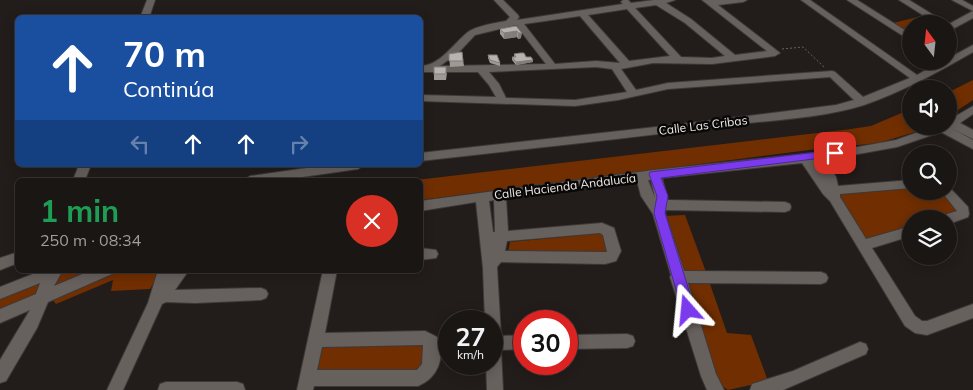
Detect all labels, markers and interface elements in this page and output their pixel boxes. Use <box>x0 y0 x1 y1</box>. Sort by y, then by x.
north arrow <box>902 15 958 70</box>
map controls <box>902 15 957 265</box>
text: 70 m <box>123 32 206 76</box>
icon: ahead <box>40 35 105 100</box>
text: Continúa <box>123 75 214 103</box>
button: sound <box>902 80 957 135</box>
street label: Calle Las Cribas <box>658 112 748 138</box>
icon: left <box>126 130 154 158</box>
icon: ahead <box>179 130 207 158</box>
icon: ahead <box>232 130 260 158</box>
icon: right <box>285 130 313 158</box>
pin <box>814 132 856 174</box>
icon: arrive <box>821 139 849 167</box>
button: search <box>902 145 957 200</box>
street label: Calle Hacienda Andalucía <box>493 170 637 202</box>
text: 1 min <box>40 192 119 230</box>
button: close <box>346 195 398 247</box>
button: layers <box>902 210 957 265</box>
text: 250 m · 08:34 <box>40 230 141 250</box>
position arrow <box>661 283 713 335</box>
speed limit sign: 30 <box>513 310 578 375</box>
text: 27 <box>455 321 486 352</box>
text: km/h <box>457 347 484 362</box>

